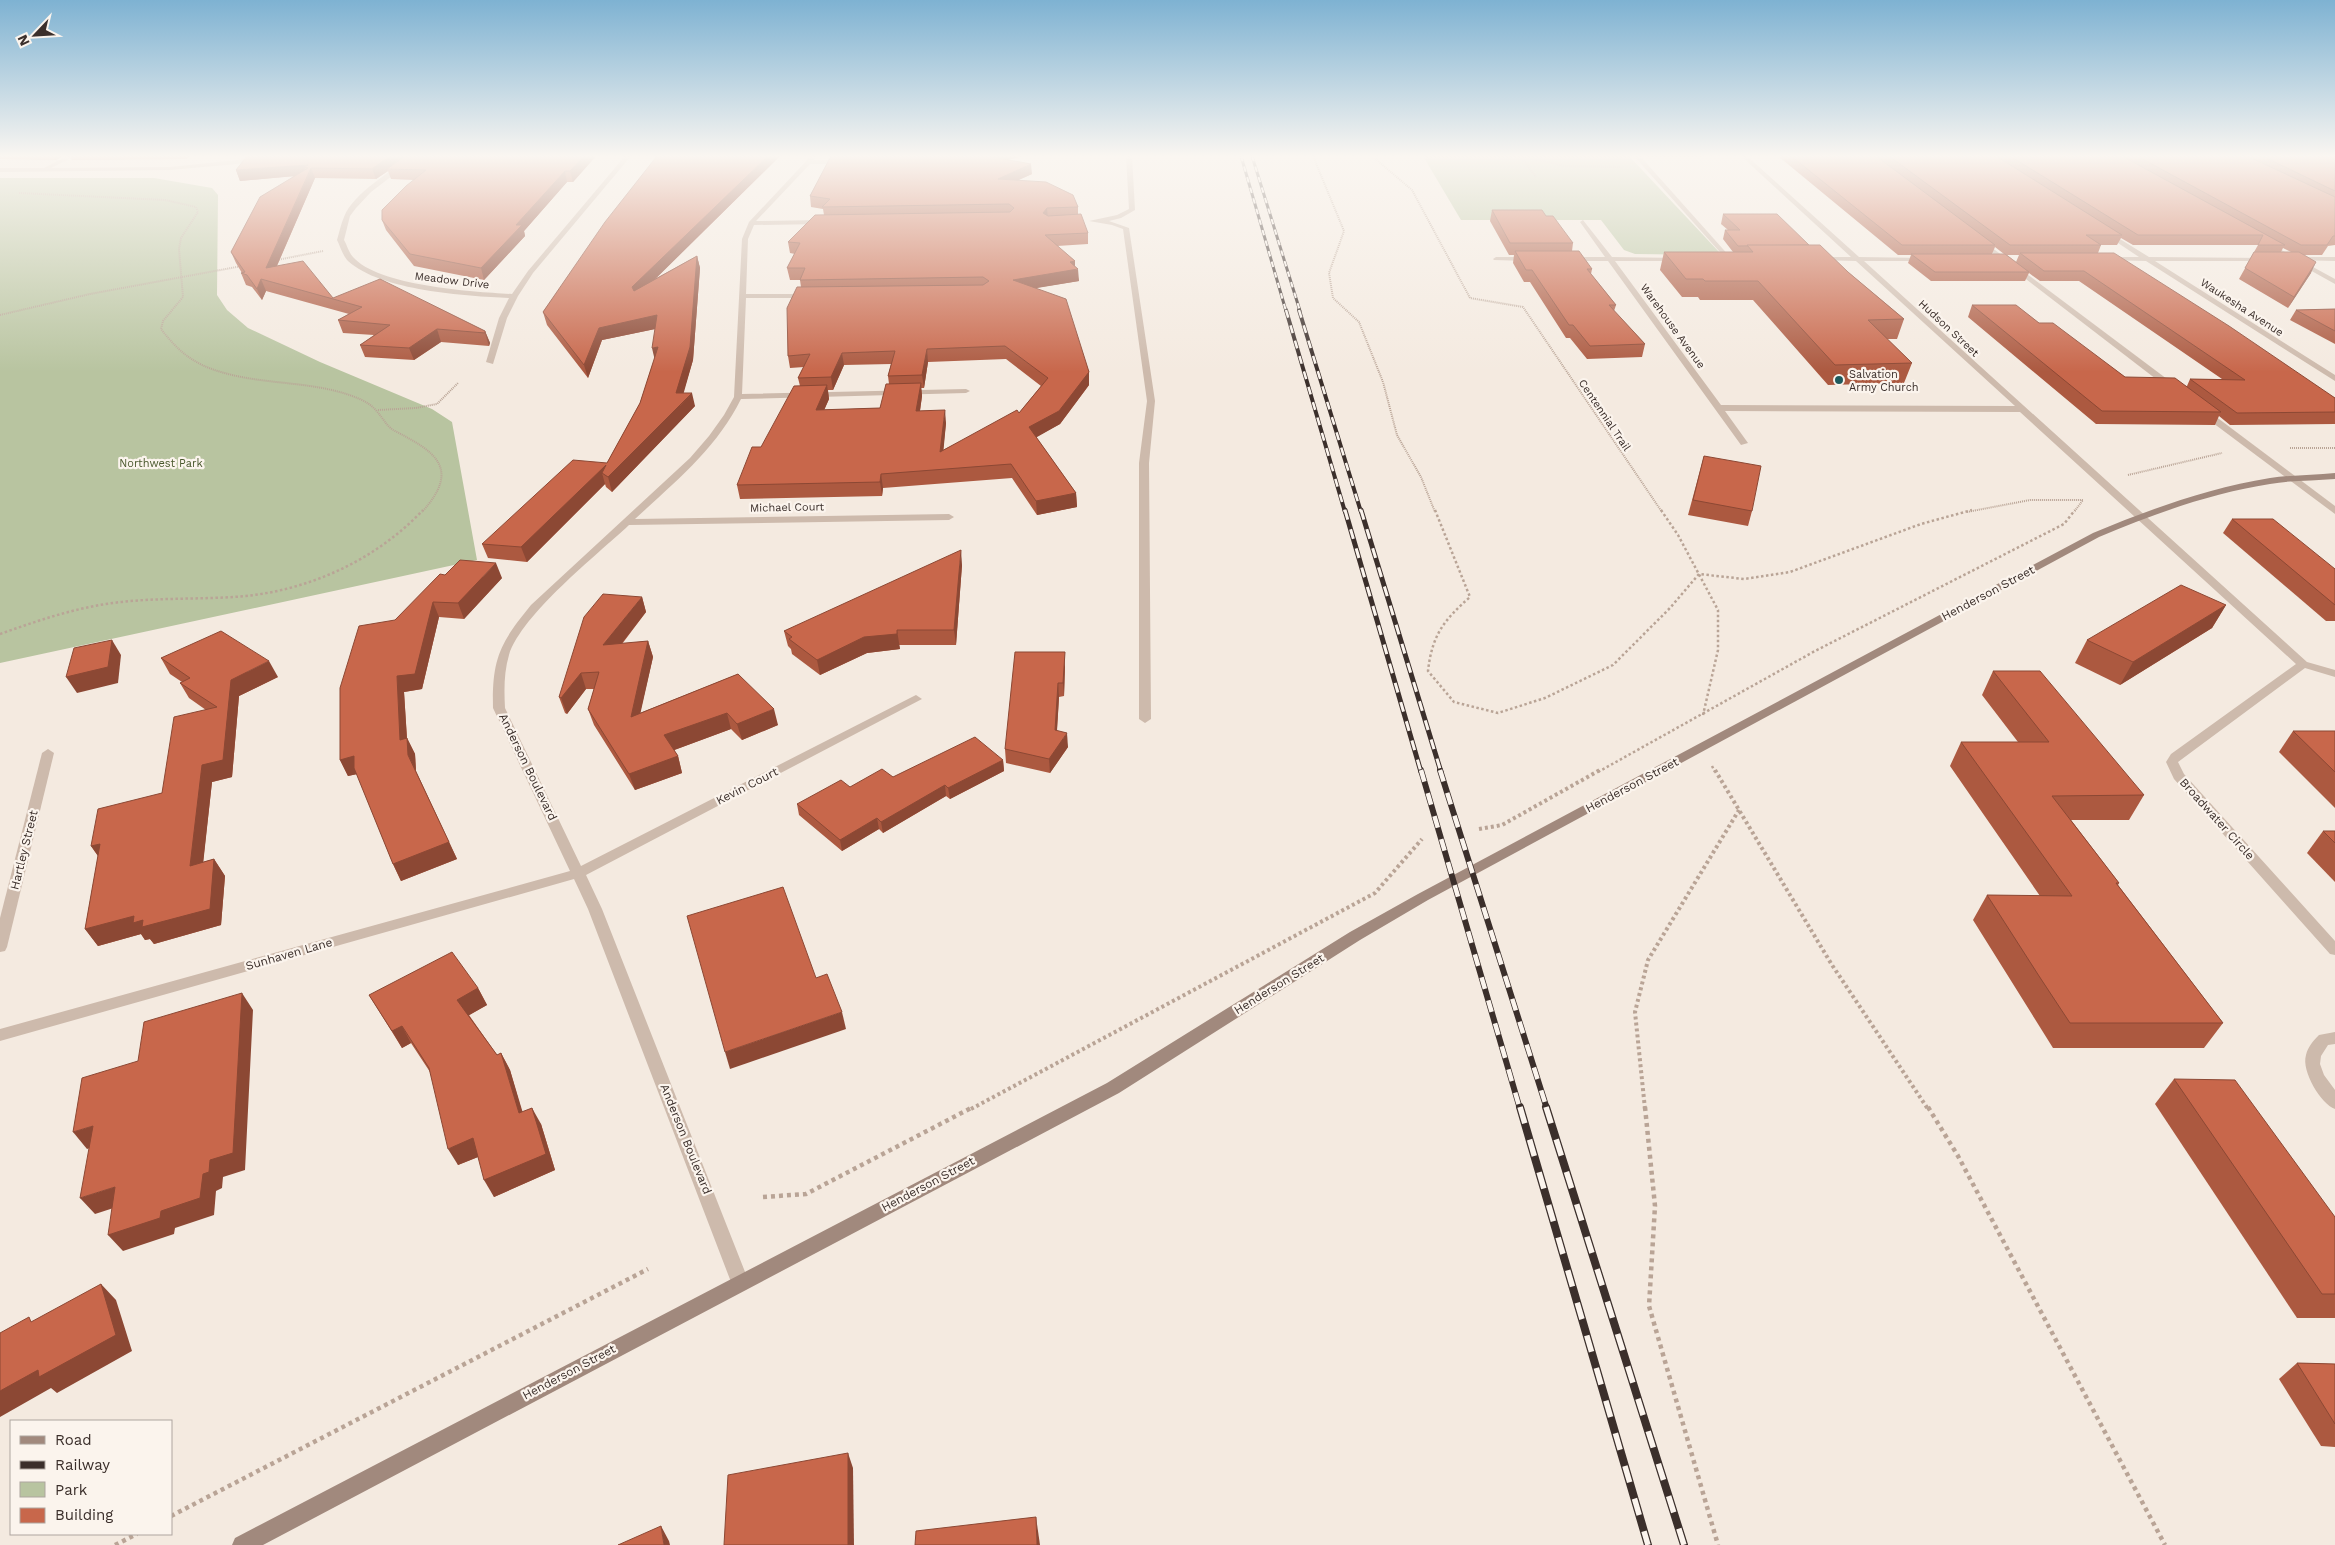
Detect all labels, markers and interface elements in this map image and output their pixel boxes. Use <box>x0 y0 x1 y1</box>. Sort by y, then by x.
north arrow <box>10 10 60 60</box>
text: N <box>14 32 33 49</box>
street label: Meadow Drive <box>414 269 490 292</box>
street label: Waukesha Avenue <box>2198 276 2286 339</box>
street label: Warehouse Avenue <box>1637 281 1708 371</box>
street label: Hudson Street <box>1916 297 1982 360</box>
place label: Salvation Army Church <box>1849 368 1919 394</box>
marker: Salvation Army Church <box>1833 374 1845 386</box>
street label: Centennial Trail <box>1576 377 1634 454</box>
park label: Northwest Park <box>119 457 203 470</box>
street label: Michael Court <box>750 500 825 515</box>
street label: Henderson Street <box>1939 563 2037 623</box>
street label: Anderson Boulevard <box>496 711 560 823</box>
street label: Henderson Street <box>1583 755 1681 815</box>
street label: Kevin Court <box>714 764 780 808</box>
street label: Broadwater Circle <box>2177 775 2257 863</box>
street label: Hartley Street <box>7 809 41 891</box>
street label: Sunhaven Lane <box>244 935 334 973</box>
street label: Henderson Street <box>1231 951 1327 1017</box>
street label: Anderson Boulevard <box>658 1082 714 1196</box>
street label: Henderson Street <box>879 1154 977 1214</box>
street label: Henderson Street <box>520 1342 618 1402</box>
legend <box>10 1420 172 1535</box>
text: Road <box>55 1431 92 1449</box>
text: Railway <box>55 1456 110 1474</box>
text: Park <box>55 1481 88 1499</box>
text: Building <box>55 1506 113 1524</box>

